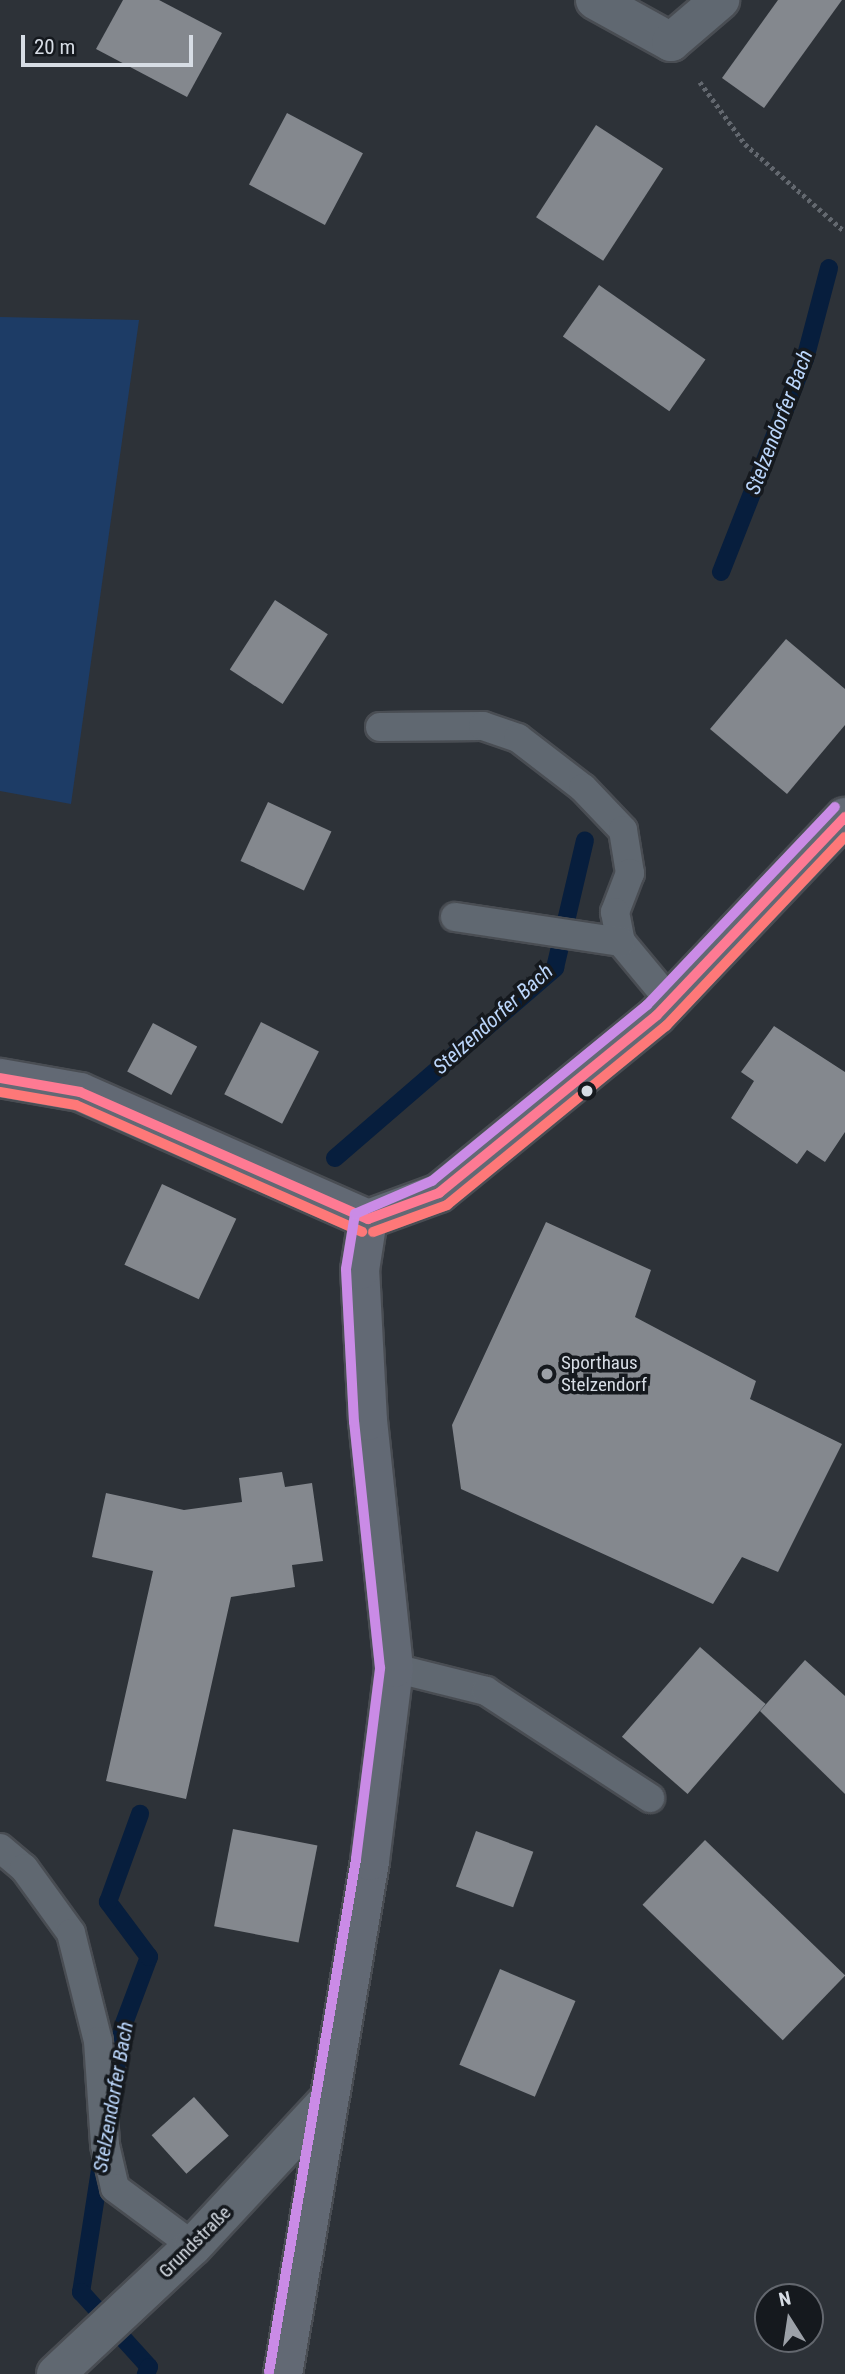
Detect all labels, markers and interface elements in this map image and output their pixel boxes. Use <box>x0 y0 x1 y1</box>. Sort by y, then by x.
scale bar <box>24 21 196 65</box>
text: 20 m <box>34 35 75 59</box>
water label: Stelzendorfer Bach <box>740 346 818 498</box>
water label: Stelzendorfer Bach <box>428 959 558 1079</box>
unlabelled marker <box>580 1084 594 1098</box>
place label: Sporthaus Stelzendorf <box>561 1352 647 1396</box>
marker: Sporthaus Stelzendorf <box>539 1366 555 1382</box>
water label: Stelzendorfer Bach <box>87 2020 139 2174</box>
street label: Grundstraße <box>154 2201 236 2283</box>
north arrow <box>754 2283 824 2353</box>
text: N <box>777 2286 793 2311</box>

